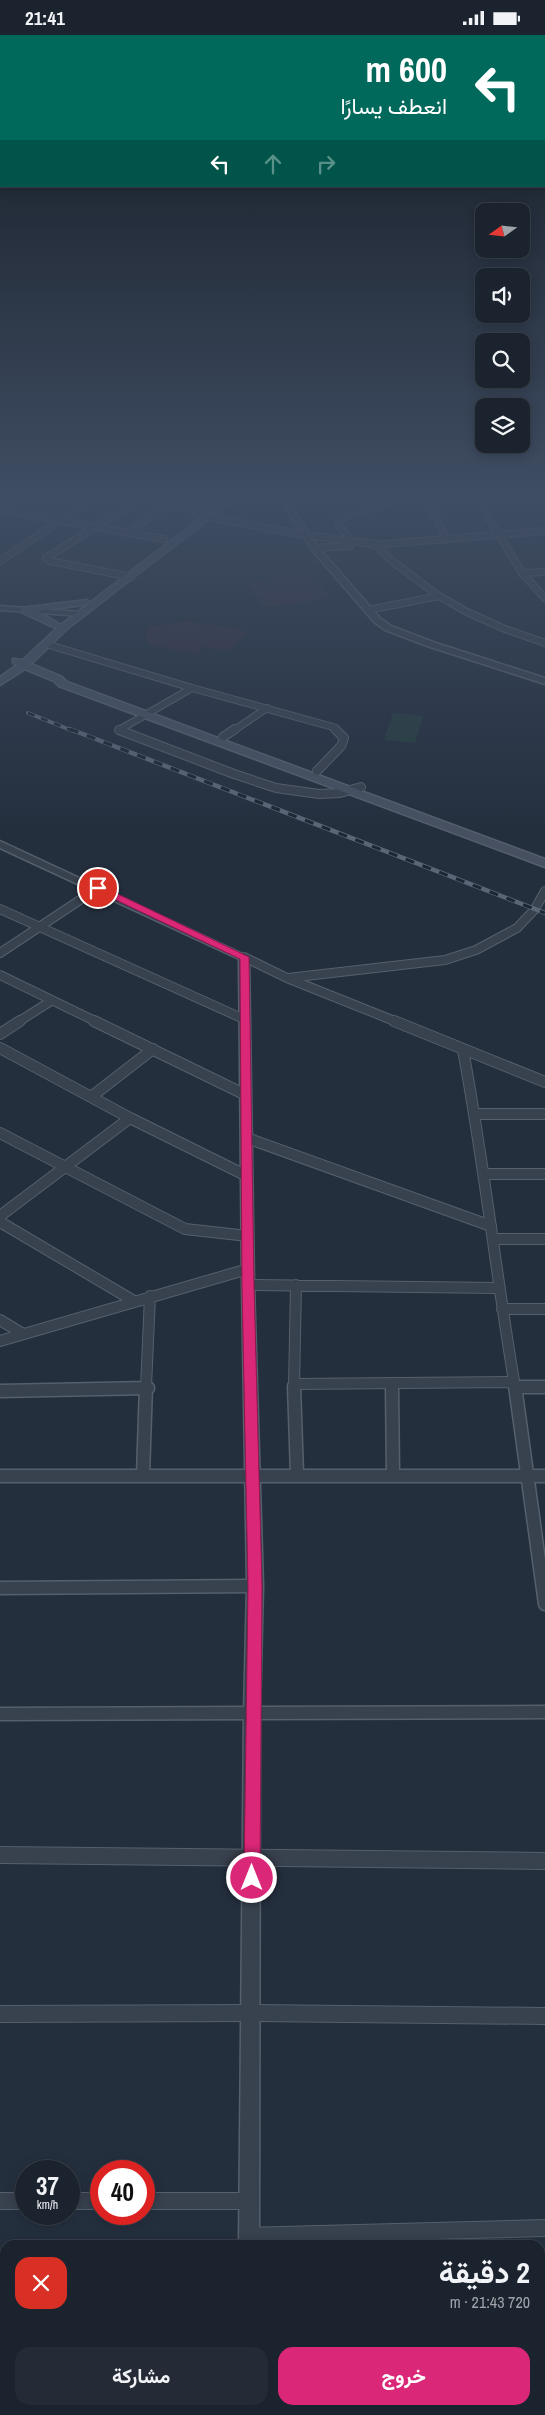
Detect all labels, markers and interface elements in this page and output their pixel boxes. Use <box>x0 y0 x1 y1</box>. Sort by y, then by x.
text: 21:41 <box>25 5 65 31</box>
text: 600 m <box>366 46 447 93</box>
icon: left <box>465 55 530 120</box>
text: انعطف يسارًا <box>340 91 447 121</box>
icon: left <box>206 150 234 178</box>
icon: ahead <box>259 150 287 178</box>
icon: right <box>312 150 340 178</box>
north arrow <box>475 203 530 257</box>
map controls <box>475 203 530 453</box>
button: sound <box>475 268 530 323</box>
button: search <box>475 333 530 388</box>
button: layers <box>475 398 530 453</box>
pin <box>77 867 119 909</box>
icon: arrive <box>84 874 112 902</box>
position arrow <box>225 1851 277 1903</box>
speed limit sign: 40 <box>90 2160 155 2225</box>
text: 37 <box>36 2169 59 2203</box>
text: km/h <box>37 2197 58 2213</box>
text: 2 دقيقة <box>439 2252 530 2292</box>
button: close <box>15 2257 67 2309</box>
text: 720 m · 21:43 <box>450 2291 530 2313</box>
button: مشاركة <box>15 2347 268 2405</box>
button: خروج <box>278 2347 530 2405</box>

